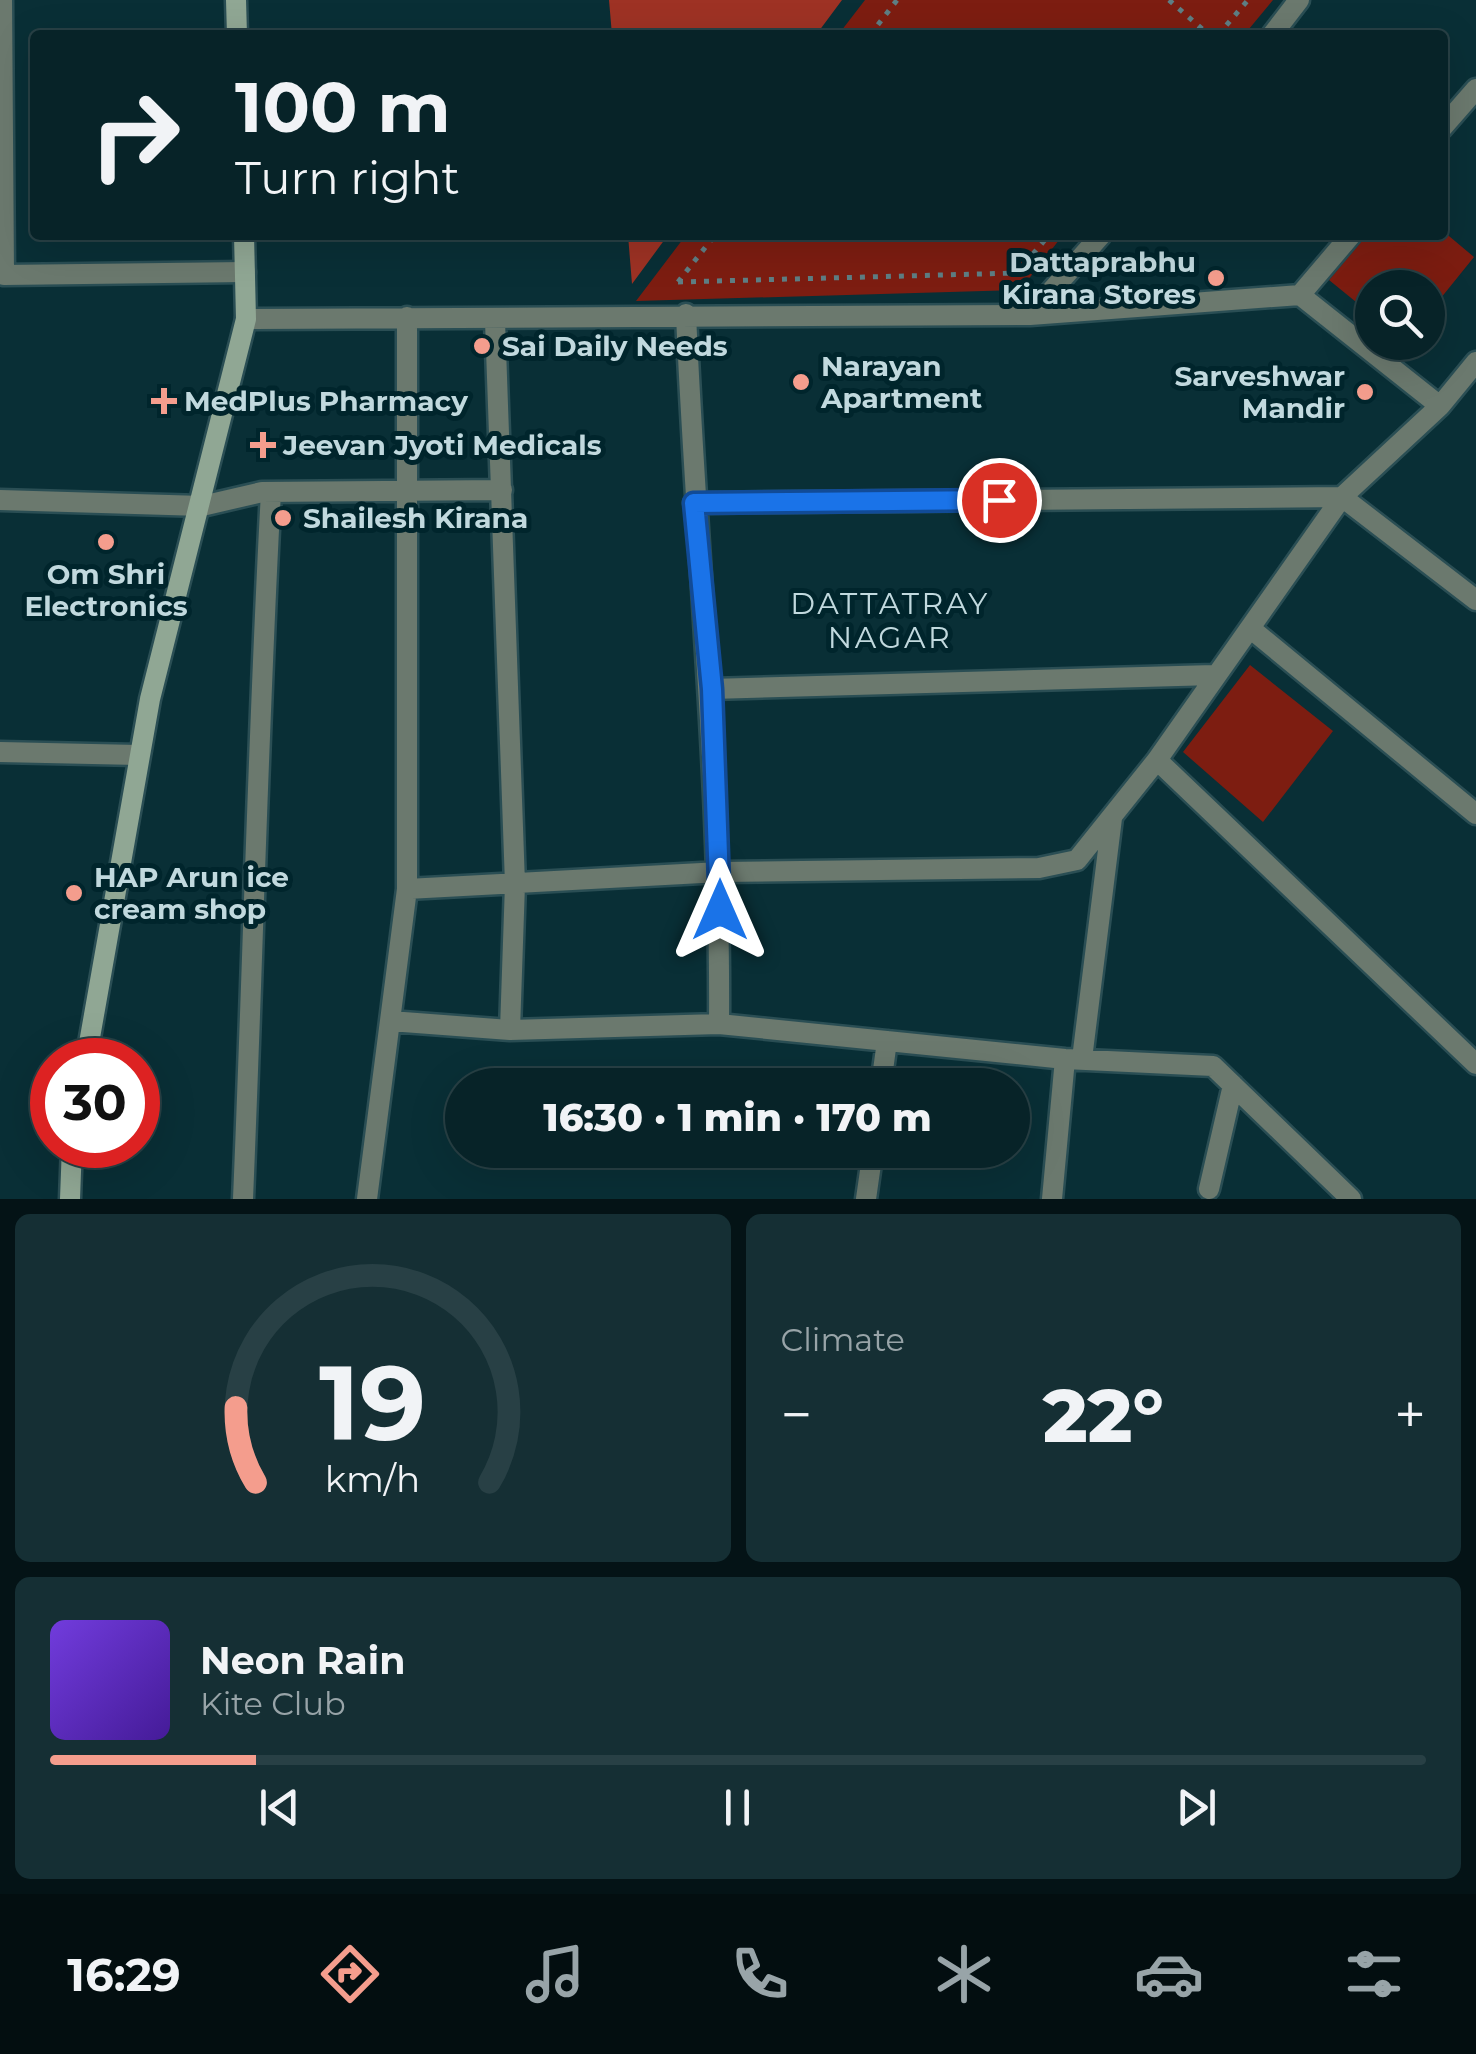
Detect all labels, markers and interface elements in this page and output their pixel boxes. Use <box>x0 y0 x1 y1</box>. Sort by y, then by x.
text: 100 m <box>235 64 451 150</box>
icon: right <box>70 70 200 200</box>
text: Turn right <box>235 150 460 205</box>
place label: Dattaprabhu Kirana Stores <box>1002 245 1196 311</box>
marker: Dattaprabhu Kirana Stores <box>1205 267 1227 289</box>
map controls <box>1355 270 1445 360</box>
button: search <box>1355 270 1445 360</box>
place label: Sai Daily Needs <box>502 329 728 363</box>
marker: Sai Daily Needs <box>471 335 493 357</box>
place label: Narayan Apartment <box>820 349 982 415</box>
place label: Sarveshwar Mandir <box>1174 359 1345 425</box>
marker: Narayan Apartment <box>790 371 812 393</box>
marker: Sarveshwar Mandir <box>1354 381 1376 403</box>
place label: MedPlus Pharmacy <box>184 384 468 418</box>
marker: MedPlus Pharmacy <box>153 390 175 412</box>
place label: Jeevan Jyoti Medicals <box>282 428 602 462</box>
marker: Jeevan Jyoti Medicals <box>252 434 274 456</box>
pin <box>957 458 1042 543</box>
icon: arrive <box>972 473 1027 528</box>
place label: Shailesh Kirana <box>303 501 528 535</box>
marker: Shailesh Kirana <box>272 507 294 529</box>
marker: Om Shri Electronics <box>95 531 117 553</box>
place label: Om Shri Electronics <box>24 557 188 623</box>
district label: DATTATRAY NAGAR <box>790 585 990 656</box>
position arrow <box>668 858 772 962</box>
place label: HAP Arun ice cream shop <box>94 860 289 926</box>
marker: HAP Arun ice cream shop <box>63 882 85 904</box>
speed limit sign: 30 <box>30 1038 160 1168</box>
text: 16:30 · 1 min · 170 m <box>543 1094 932 1141</box>
text: Climate <box>781 1320 905 1359</box>
text: 19 <box>319 1339 426 1466</box>
text: 22° <box>1043 1369 1164 1461</box>
text: − <box>781 1381 812 1448</box>
text: + <box>1394 1381 1426 1448</box>
text: km/h <box>325 1457 420 1501</box>
text: Neon Rain <box>200 1637 405 1684</box>
text: Kite Club <box>200 1684 346 1723</box>
icon: previous <box>252 1780 307 1835</box>
icon: pause <box>710 1780 765 1835</box>
icon: next <box>1169 1780 1224 1835</box>
icon: directions <box>315 1939 385 2009</box>
icon: music <box>520 1939 590 2009</box>
icon: phone <box>725 1939 795 2009</box>
icon: climate <box>929 1939 999 2009</box>
icon: car <box>1134 1939 1204 2009</box>
icon: filters <box>1339 1939 1409 2009</box>
text: 16:29 <box>67 1947 181 2002</box>

